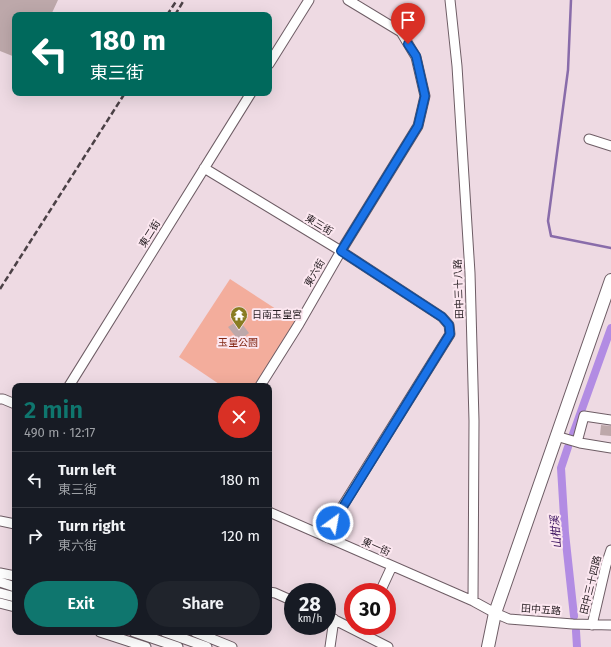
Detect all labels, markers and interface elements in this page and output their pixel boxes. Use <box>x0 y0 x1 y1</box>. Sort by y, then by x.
pin <box>391 3 425 44</box>
icon: arrive <box>397 9 419 31</box>
text: 180 m <box>90 24 166 57</box>
icon: left <box>24 28 76 80</box>
text: 東三街 <box>90 62 144 84</box>
street label: 東三街 <box>303 212 335 238</box>
street label: 東二街 <box>137 218 163 250</box>
street label: 東六街 <box>302 257 328 289</box>
street label: 田中三十八路 <box>452 259 466 319</box>
temple icon: 日南玉皇宮 <box>229 305 249 330</box>
place label: 日南玉皇宮 <box>252 309 302 321</box>
park label: 玉皇公園 <box>218 337 258 349</box>
text: 2 min <box>24 396 83 424</box>
button: close <box>218 396 260 438</box>
text: 490 m · 12:17 <box>24 425 95 440</box>
text: Turn left <box>58 461 116 479</box>
icon: left <box>24 469 46 491</box>
text: 180 m <box>220 471 260 489</box>
text: 東三街 <box>58 482 97 497</box>
position arrow <box>312 502 354 544</box>
water label: 山柑溪 <box>548 513 564 549</box>
text: Turn right <box>58 517 125 535</box>
icon: right <box>24 525 46 547</box>
text: 120 m <box>221 527 260 545</box>
street label: 東一街 <box>360 535 392 559</box>
text: 東六街 <box>58 538 97 553</box>
street label: 田中三十四路 <box>578 554 604 616</box>
button: Exit <box>24 581 138 627</box>
button: Share <box>146 581 260 627</box>
speed limit sign: 30 <box>344 583 396 635</box>
text: 28 <box>299 592 321 616</box>
street label: 田中五路 <box>521 603 561 617</box>
text: km/h <box>298 613 322 625</box>

